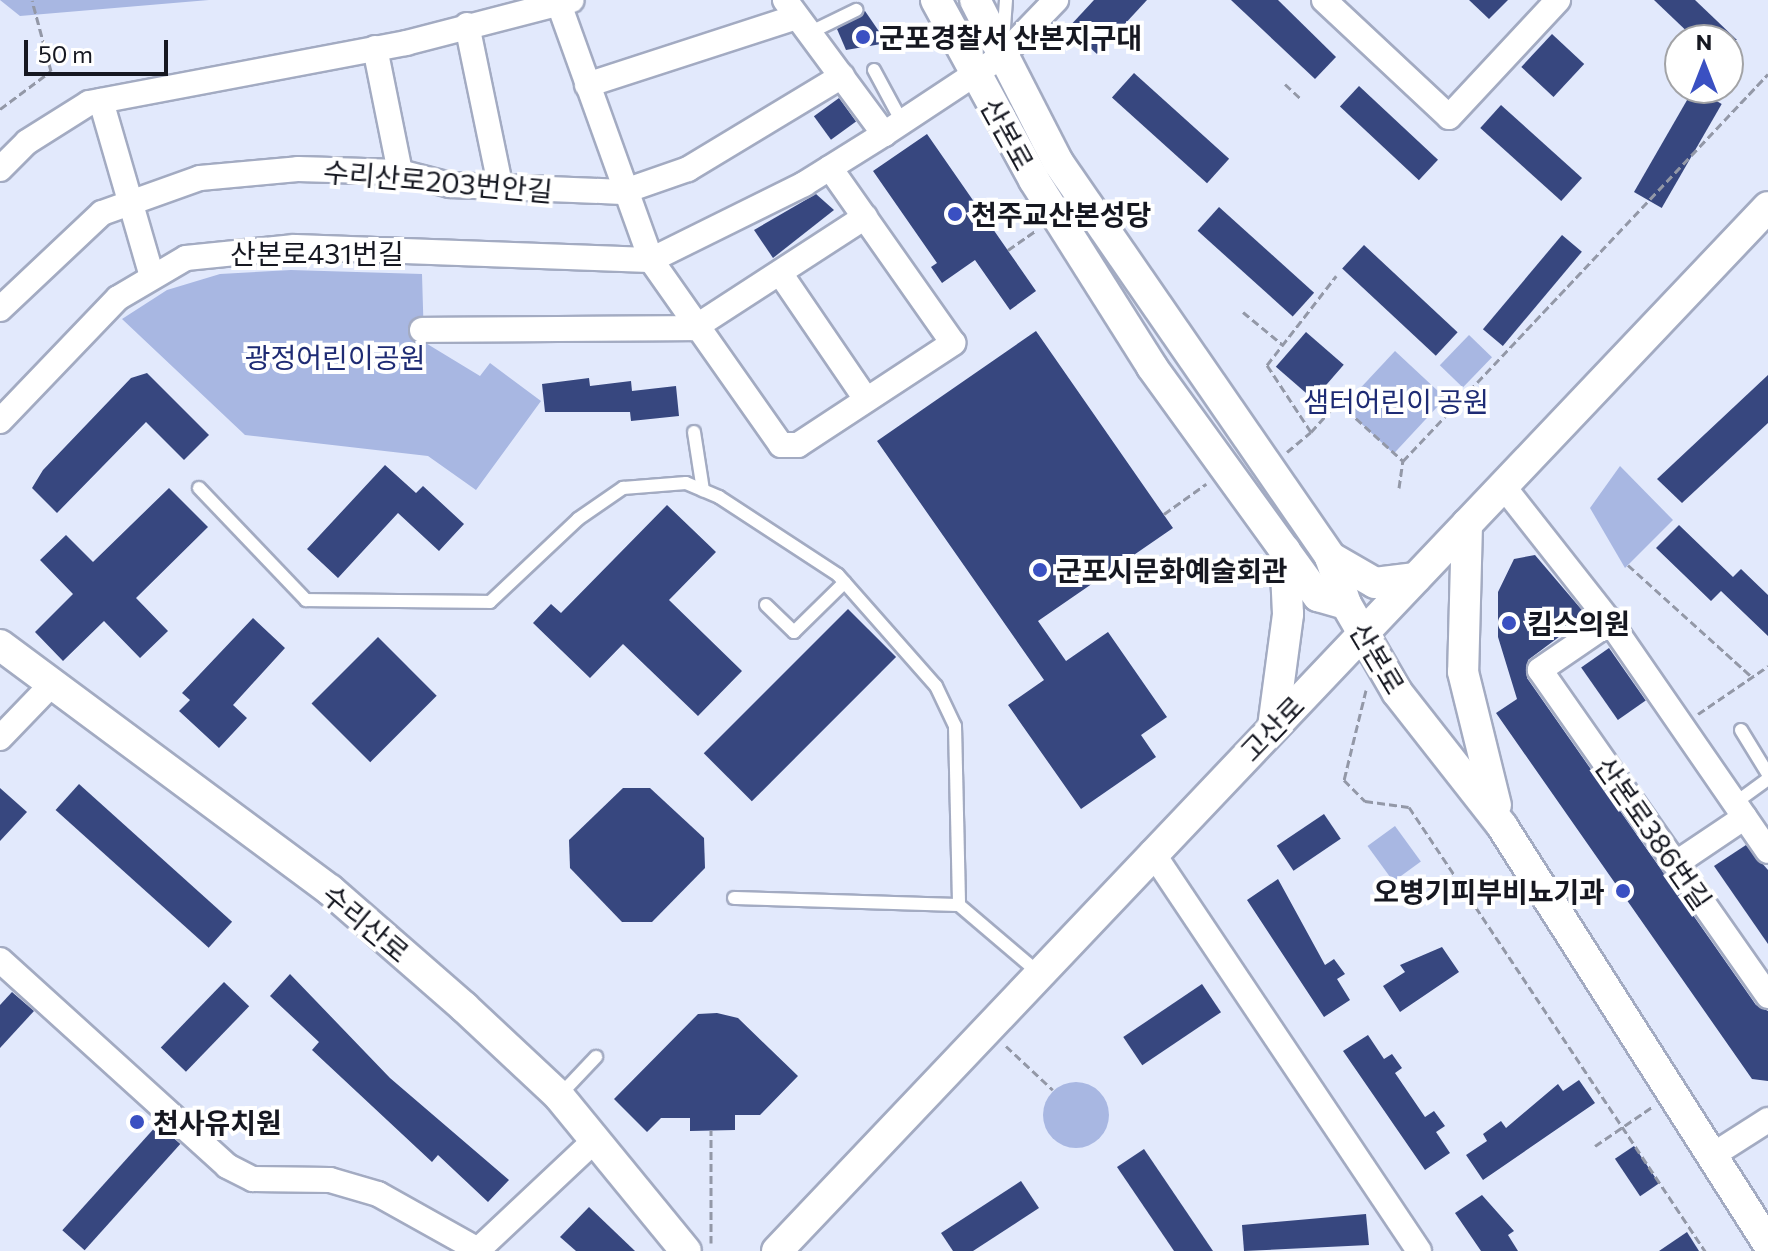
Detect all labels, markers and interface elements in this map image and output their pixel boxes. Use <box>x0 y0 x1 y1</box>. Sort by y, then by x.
place label: 군포경찰서 산본지구대 <box>879 20 1142 54</box>
scale bar <box>28 24 172 74</box>
north arrow <box>1664 24 1744 104</box>
marker: 군포경찰서 산본지구대 <box>854 28 872 46</box>
text: N <box>1696 28 1712 55</box>
text: 50 m <box>38 39 93 68</box>
street label: 산본로 <box>975 92 1041 176</box>
street label: 수리산로203번안길 <box>322 154 554 208</box>
place label: 천주교산본성당 <box>971 197 1151 231</box>
marker: 천주교산본성당 <box>946 205 964 223</box>
street label: 산본로431번길 <box>230 236 404 270</box>
park label: 광정어린이공원 <box>245 340 425 374</box>
park label: 샘터어린이 공원 <box>1303 384 1489 418</box>
place label: 군포시문화예술회관 <box>1056 553 1288 587</box>
marker: 군포시문화예술회관 <box>1031 561 1049 579</box>
place label: 킴스의원 <box>1527 606 1630 640</box>
marker: 킴스의원 <box>1498 612 1520 634</box>
street label: 산본로 <box>1344 616 1412 700</box>
street label: 고산로 <box>1233 689 1311 767</box>
street label: 산본로386번길 <box>1589 750 1719 916</box>
place label: 오병기피부비뇨기과 <box>1373 874 1605 908</box>
street label: 수리산로 <box>316 877 416 969</box>
marker: 오병기피부비뇨기과 <box>1612 880 1634 902</box>
place label: 천사유치원 <box>153 1105 282 1139</box>
marker: 천사유치원 <box>128 1113 146 1131</box>

